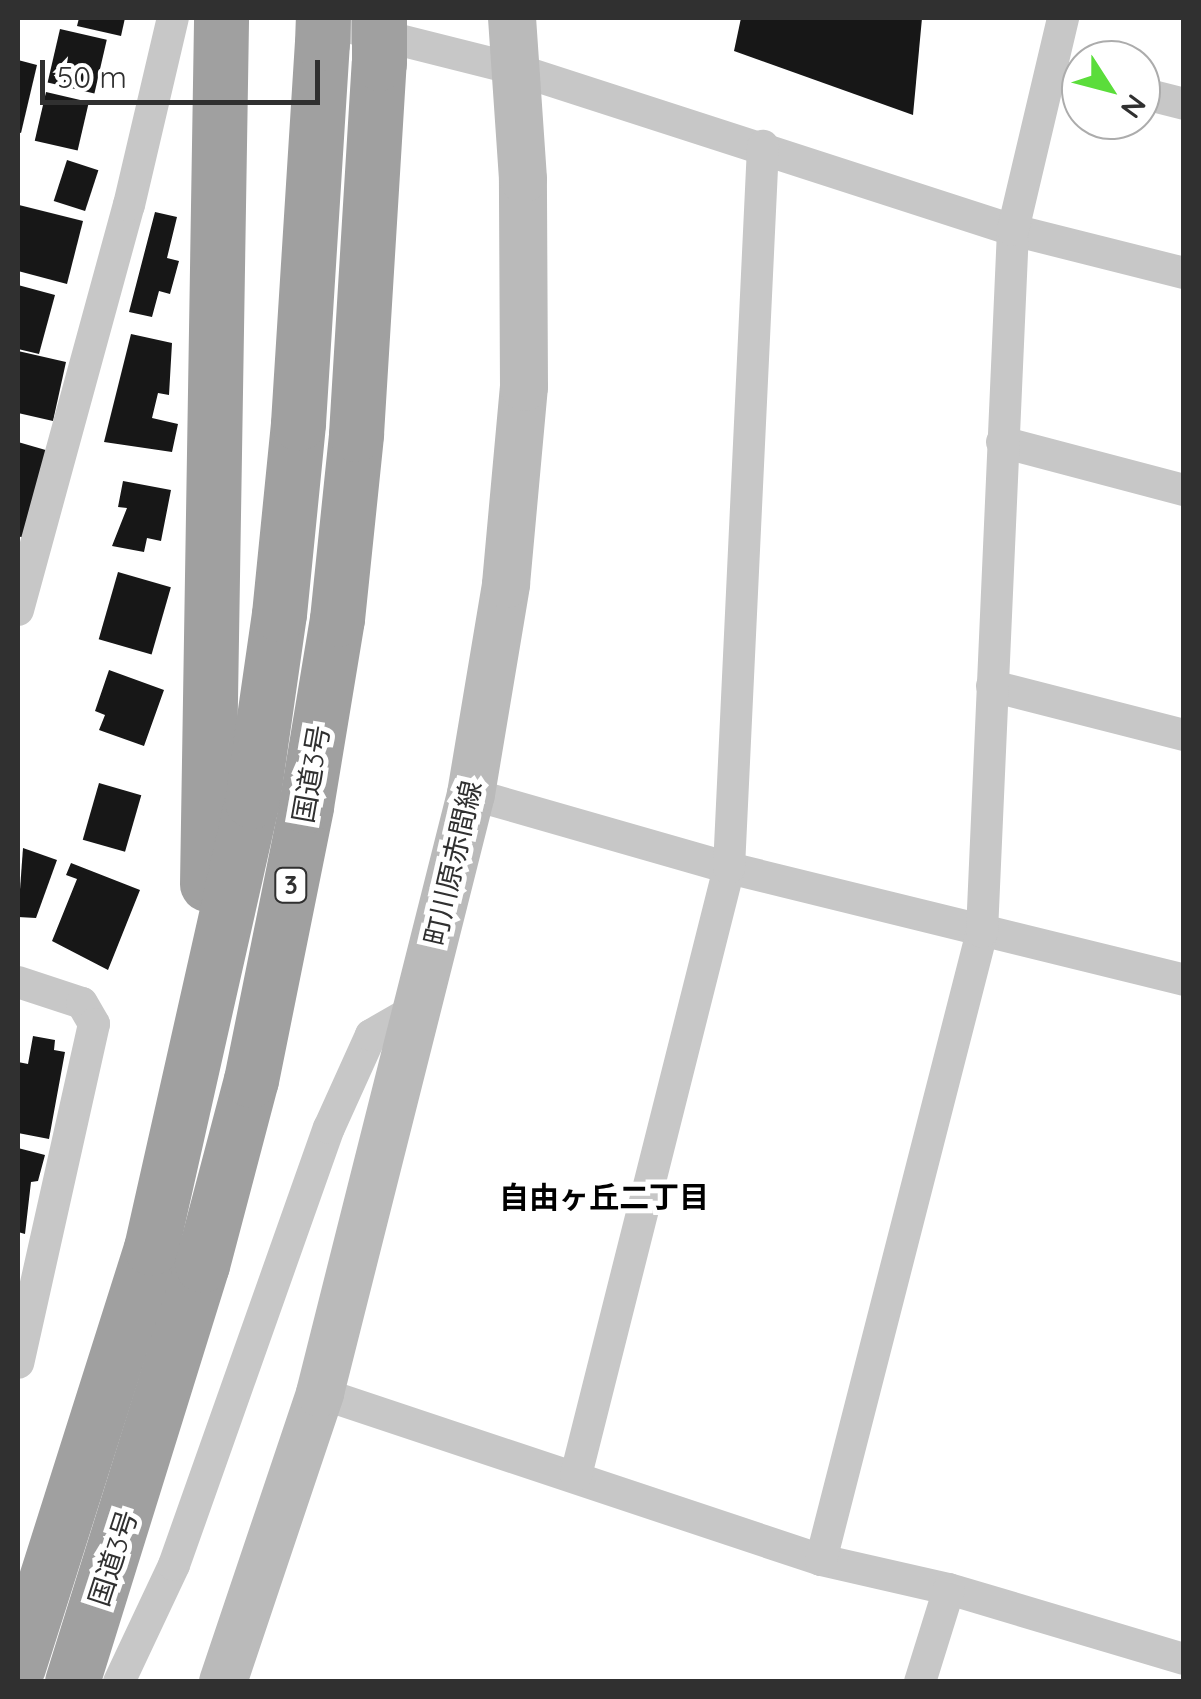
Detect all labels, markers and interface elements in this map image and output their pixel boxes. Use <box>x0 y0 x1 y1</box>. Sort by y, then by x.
scale bar <box>45 40 325 102</box>
north arrow <box>1061 40 1161 140</box>
text: 50 m <box>57 58 127 96</box>
text: N <box>1114 88 1154 125</box>
street label: 国道3号 <box>286 722 336 826</box>
street label: 町川原赤間線 <box>418 777 488 949</box>
road number: 3 <box>274 865 308 905</box>
district label: 自由ヶ丘二丁目 <box>499 1179 709 1215</box>
street label: 国道3号 <box>82 1506 144 1610</box>

